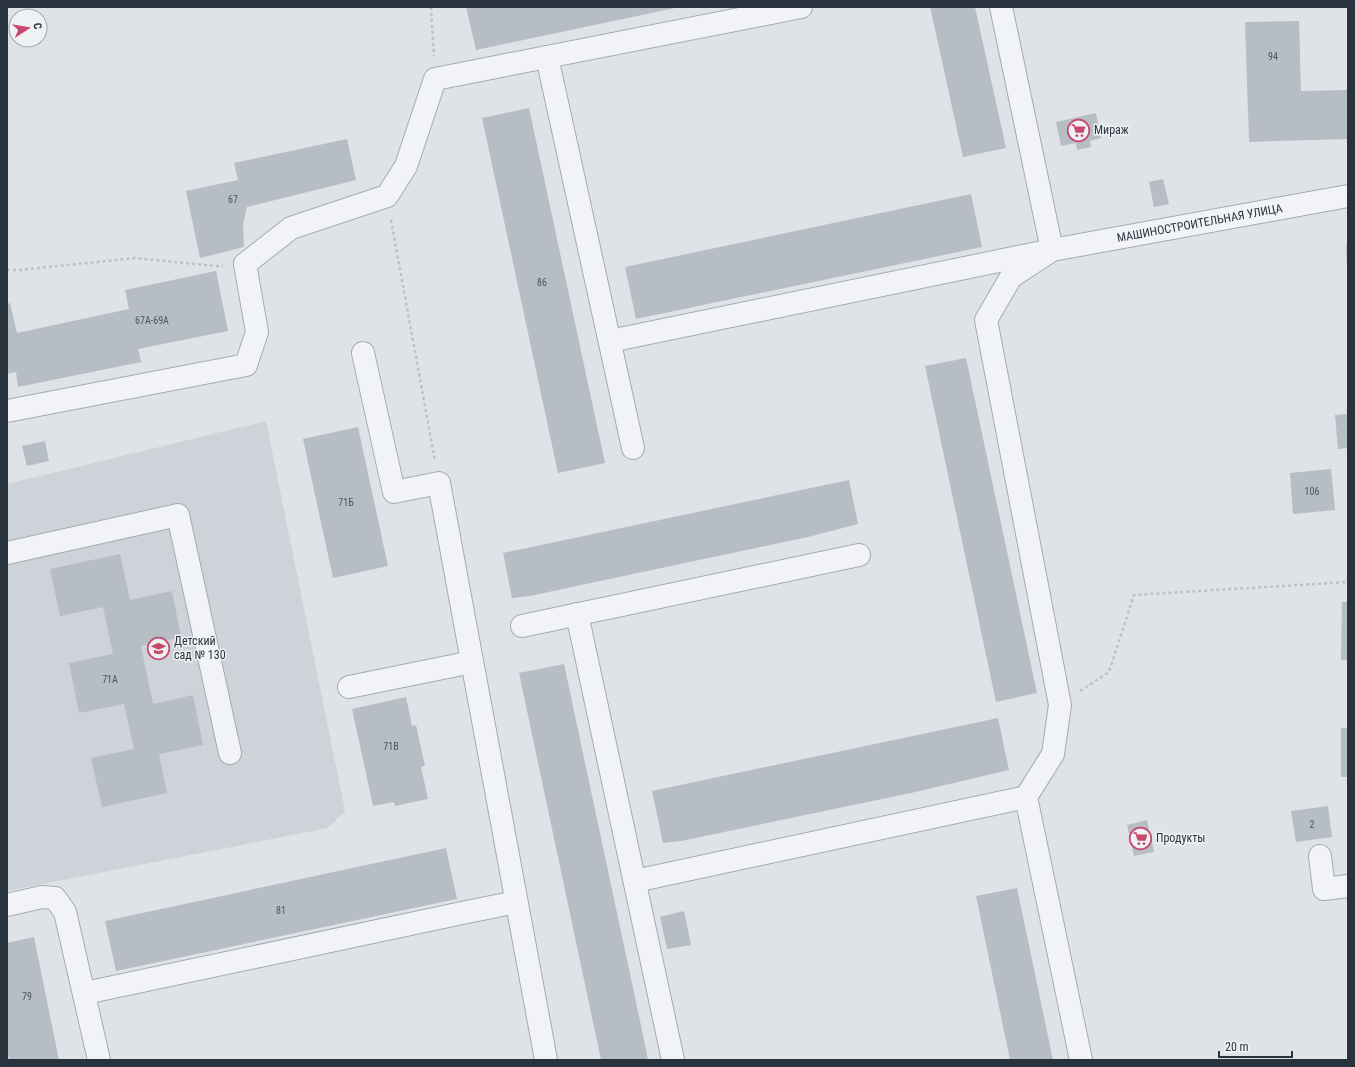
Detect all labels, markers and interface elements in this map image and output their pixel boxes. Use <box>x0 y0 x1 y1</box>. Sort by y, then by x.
north arrow <box>8 8 48 48</box>
text: С <box>30 22 44 30</box>
house number: 94 <box>1268 51 1278 62</box>
supermarket icon: Мираж <box>1065 117 1091 143</box>
place label: Мираж <box>1094 123 1129 137</box>
house number: 67 <box>228 194 238 205</box>
street label: МАШИНОСТРОИТЕЛЬНАЯ УЛИЦА <box>1116 201 1284 245</box>
house number: 86 <box>537 277 547 288</box>
house number: 67А-69А <box>135 315 169 326</box>
house number: 106 <box>1305 486 1319 497</box>
house number: 71Б <box>338 497 354 508</box>
place label: Детский сад № 130 <box>174 634 226 662</box>
school or university icon: Детский сад № 130 <box>146 635 172 661</box>
house number: 71А <box>102 674 118 685</box>
house number: 71В <box>383 741 399 752</box>
house number: 2 <box>1310 819 1315 830</box>
supermarket icon: Продукты <box>1128 825 1154 851</box>
place label: Продукты <box>1156 831 1205 845</box>
house number: 81 <box>276 905 286 916</box>
house number: 79 <box>22 991 32 1002</box>
scale bar <box>1219 1033 1292 1059</box>
text: 20 m <box>1225 1040 1249 1054</box>

